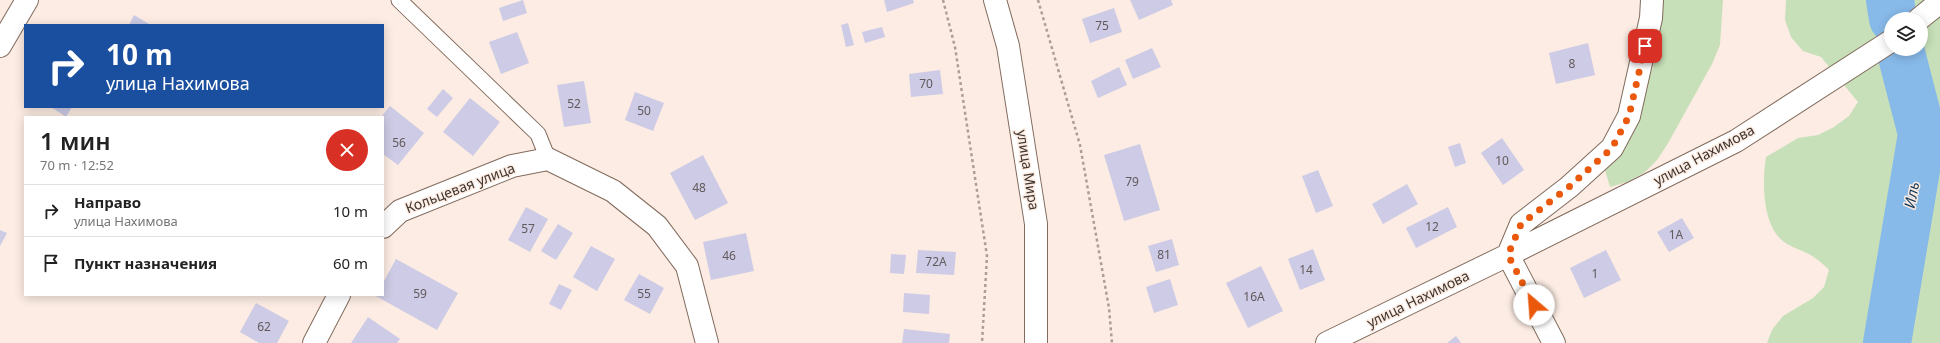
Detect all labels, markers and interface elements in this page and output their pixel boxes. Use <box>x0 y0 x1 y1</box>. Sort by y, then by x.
map controls <box>1884 12 1928 56</box>
button: layers <box>1884 12 1928 56</box>
house number: 75 <box>1095 17 1109 34</box>
pin <box>1628 29 1662 63</box>
text: 10 m <box>106 35 173 73</box>
icon: arrive <box>1634 35 1656 57</box>
icon: right <box>40 40 92 92</box>
house number: 8 <box>1569 55 1576 72</box>
text: улица Нахимова <box>106 71 250 95</box>
house number: 70 <box>919 75 933 92</box>
house number: 52 <box>567 95 581 112</box>
house number: 50 <box>637 102 651 119</box>
street label: улица Нахимова <box>1650 120 1758 189</box>
text: 1 мин <box>40 124 111 157</box>
street label: улица Мира <box>1013 128 1044 211</box>
button: close <box>326 129 368 171</box>
house number: 56 <box>392 134 406 151</box>
house number: 10 <box>1495 152 1509 169</box>
text: 70 m · 12:52 <box>40 156 114 174</box>
street label: Кольцевая улица <box>402 158 517 217</box>
house number: 79 <box>1125 173 1139 190</box>
house number: 48 <box>692 179 706 196</box>
water label: Иль <box>1899 180 1923 210</box>
text: Направо <box>74 192 141 212</box>
icon: right <box>40 200 62 222</box>
text: 10 m <box>333 201 368 221</box>
text: улица Нахимова <box>74 212 178 230</box>
house number: 12 <box>1425 218 1439 235</box>
house number: 57 <box>521 220 535 237</box>
house number: 1А <box>1669 226 1684 243</box>
house number: 81 <box>1157 246 1171 263</box>
house number: 46 <box>722 247 736 264</box>
icon: arrive <box>40 252 62 274</box>
text: Пункт назначения <box>74 253 217 273</box>
text: 60 m <box>333 253 368 273</box>
house number: 72А <box>925 253 947 270</box>
house number: 14 <box>1299 261 1313 278</box>
street label: улица Нахимова <box>1363 265 1472 332</box>
house number: 1 <box>1592 265 1598 282</box>
position arrow <box>1513 284 1555 326</box>
house number: 59 <box>413 285 427 302</box>
house number: 55 <box>637 285 651 302</box>
house number: 16А <box>1243 288 1265 305</box>
house number: 62 <box>257 318 271 335</box>

